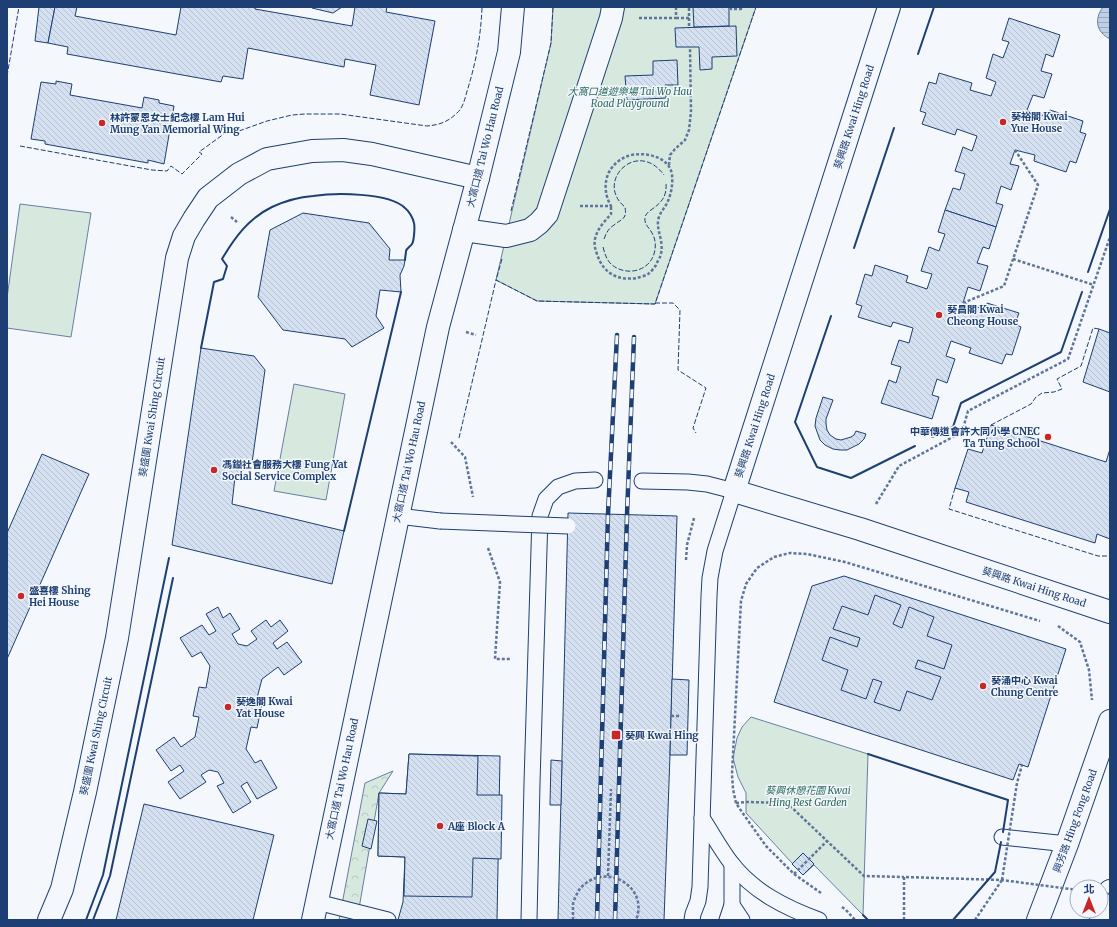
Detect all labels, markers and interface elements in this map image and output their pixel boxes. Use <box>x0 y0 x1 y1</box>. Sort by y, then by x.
street label: 葵興路 Kwai Hing Road <box>831 63 877 171</box>
street label: 大窩口道 Tai Wo Hau Road <box>464 85 506 209</box>
park label: 大窩口道遊樂場 Tai Wo Hau Road Playground <box>568 85 692 110</box>
place label: 葵裕閣 Kwai Yue House <box>1010 110 1068 135</box>
place label: 林許蒙恩女士紀念樓 Lam Hui Mung Yan Memorial Wing <box>110 111 245 136</box>
marker: 葵裕閣 Kwai Yue House <box>998 117 1008 127</box>
marker: 林許蒙恩女士紀念樓 Lam Hui Mung Yan Memorial Wing <box>97 118 107 128</box>
place label: 葵昌閣 Kwai Cheong House <box>947 303 1019 328</box>
marker: 葵昌閣 Kwai Cheong House <box>934 310 944 320</box>
street label: 葵盛圍 Kwai Shing Circuit <box>136 356 168 478</box>
street label: 葵興路 Kwai Hing Road <box>732 372 778 480</box>
street label: 大窩口道 Tai Wo Hau Road <box>390 400 428 524</box>
place label: 中華傳道會許大同小學 CNEC Ta Tung School <box>910 425 1041 450</box>
marker: 中華傳道會許大同小學 CNEC Ta Tung School <box>1043 432 1053 442</box>
place label: 馮鎰社會服務大樓 Fung Yat Social Service Complex <box>222 458 348 483</box>
marker: 馮鎰社會服務大樓 Fung Yat Social Service Complex <box>209 465 219 475</box>
street label: 葵興路 Kwai Hing Road <box>980 564 1088 610</box>
place label: 盛喜樓 Shing Hei House <box>29 584 91 609</box>
marker: 盛喜樓 Shing Hei House <box>16 591 26 601</box>
place label: 葵涌中心 Kwai Chung Centre <box>991 674 1059 699</box>
street label: 葵盛圍 Kwai Shing Circuit <box>77 675 115 797</box>
marker: 葵涌中心 Kwai Chung Centre <box>978 681 988 691</box>
place label: 葵逸閣 Kwai Yat House <box>235 695 293 720</box>
marker: 葵逸閣 Kwai Yat House <box>223 702 233 712</box>
street label: 大窩口道 Tai Wo Hau Road <box>323 717 361 841</box>
marker: 葵興 Kwai Hing <box>610 729 622 741</box>
place label: 葵興 Kwai Hing <box>625 729 699 742</box>
street label: 興芳路 Hing Fong Road <box>1050 767 1100 875</box>
park label: 葵興休憩花園 Kwai Hing Rest Garden <box>765 784 851 809</box>
place label: A座 Block A <box>447 820 506 833</box>
marker: A座 Block A <box>435 821 445 831</box>
north arrow <box>1069 879 1109 919</box>
text: 北 <box>1084 882 1095 896</box>

